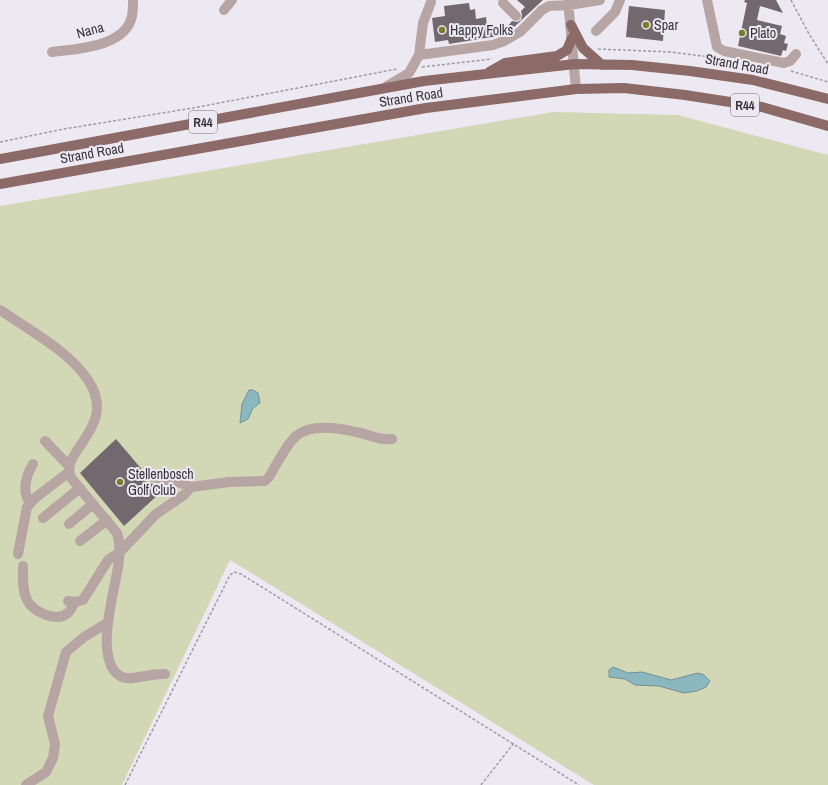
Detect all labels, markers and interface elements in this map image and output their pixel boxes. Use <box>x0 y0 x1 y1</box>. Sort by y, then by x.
place label: Spar <box>654 16 678 34</box>
street label: Nana <box>74 18 106 42</box>
marker: Spar <box>641 20 651 30</box>
place label: Happy Folks <box>450 21 513 39</box>
place label: Plato <box>750 24 776 42</box>
marker: Happy Folks <box>437 25 447 35</box>
marker: Plato <box>737 28 747 38</box>
street label: Strand Road <box>704 50 770 78</box>
street label: Strand Road <box>378 83 444 111</box>
road number: R44 <box>731 94 759 116</box>
road number: R44 <box>189 111 217 133</box>
street label: Strand Road <box>59 139 125 167</box>
place label: Stellenbosch Golf Club <box>128 465 194 499</box>
marker: Stellenbosch Golf Club <box>115 477 125 487</box>

